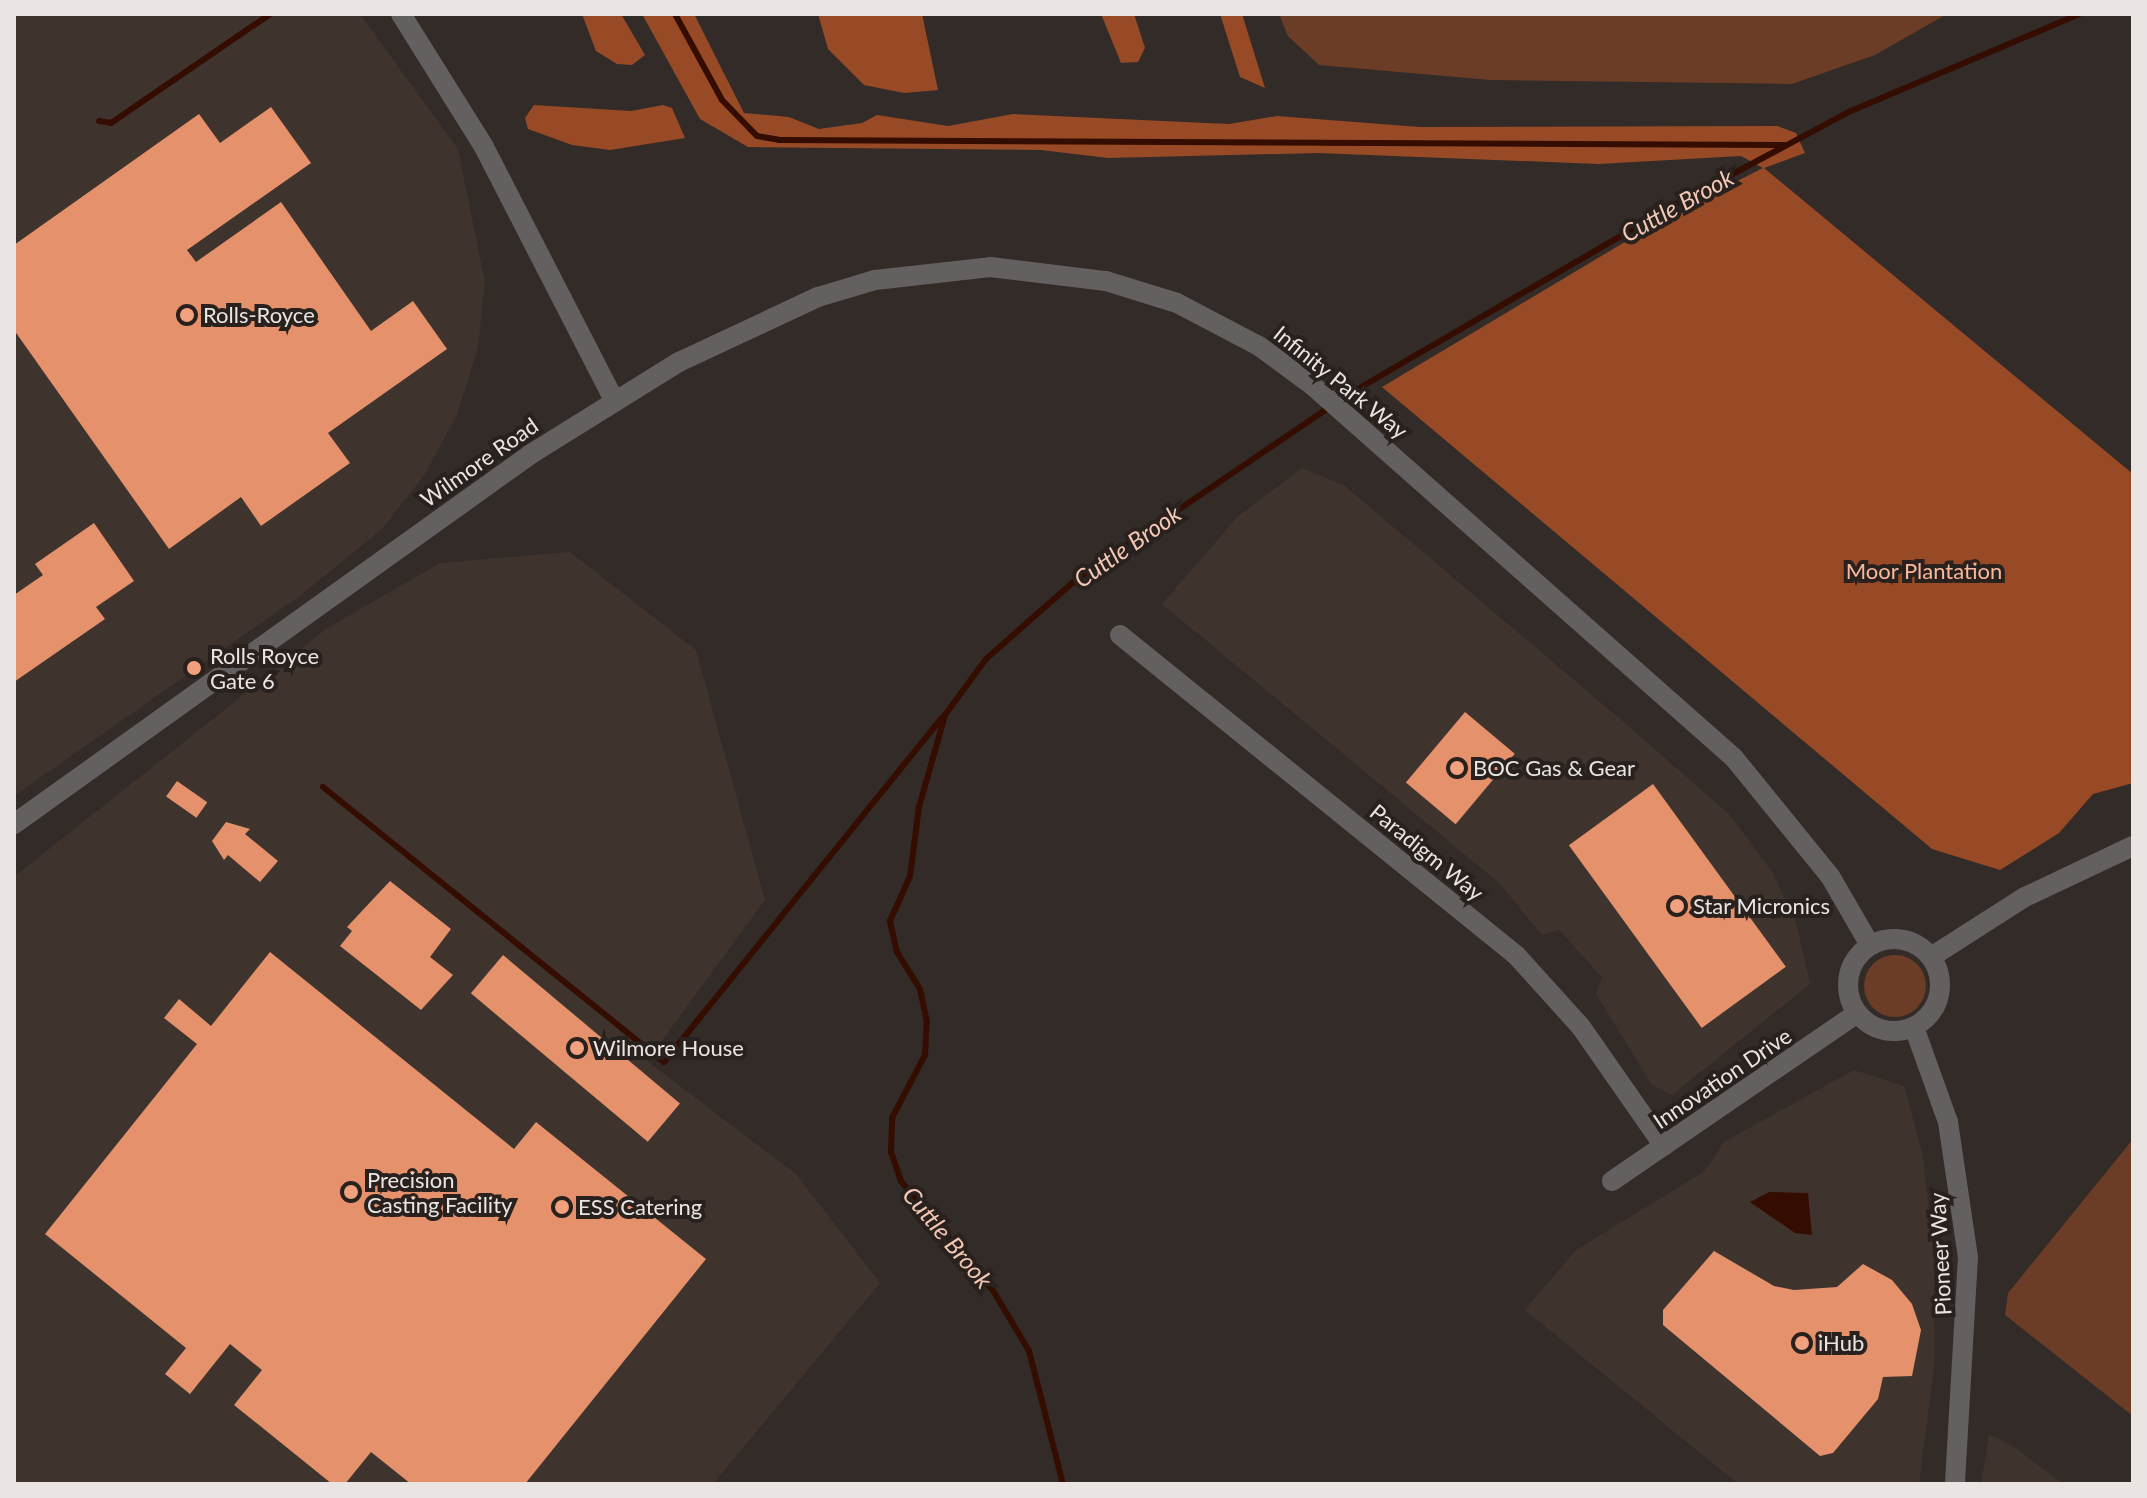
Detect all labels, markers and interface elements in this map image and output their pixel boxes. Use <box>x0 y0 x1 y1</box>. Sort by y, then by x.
water label: Cuttle Brook <box>1616 162 1738 248</box>
place label: Rolls-Royce <box>203 302 315 328</box>
marker: Rolls-Royce <box>178 306 196 324</box>
street label: Infinity Park Way <box>1268 320 1414 444</box>
street label: Wilmore Road <box>415 412 543 512</box>
water label: Cuttle Brook <box>1068 499 1186 593</box>
park label: Moor Plantation <box>1845 558 2003 584</box>
place label: Rolls Royce Gate 6 <box>210 642 319 694</box>
marker: Rolls Royce Gate 6 <box>185 659 203 677</box>
place label: BOC Gas & Gear <box>1473 755 1635 781</box>
marker: BOC Gas & Gear <box>1448 759 1466 777</box>
street label: Paradigm Way <box>1365 798 1489 906</box>
place label: Star Micronics <box>1693 893 1831 919</box>
marker: Star Micronics <box>1668 897 1686 915</box>
street label: Innovation Drive <box>1648 1022 1796 1134</box>
place label: Wilmore House <box>593 1035 744 1061</box>
marker: Wilmore House <box>568 1039 586 1057</box>
place label: Precision Casting Facility <box>367 1166 512 1218</box>
water label: Cuttle Brook <box>897 1180 999 1294</box>
marker: Precision Casting Facility <box>342 1183 360 1201</box>
street label: Pioneer Way <box>1924 1192 1956 1316</box>
place label: ESS Catering <box>578 1194 702 1220</box>
marker: ESS Catering <box>553 1198 571 1216</box>
place label: iHub <box>1818 1330 1864 1356</box>
marker: iHub <box>1793 1334 1811 1352</box>

